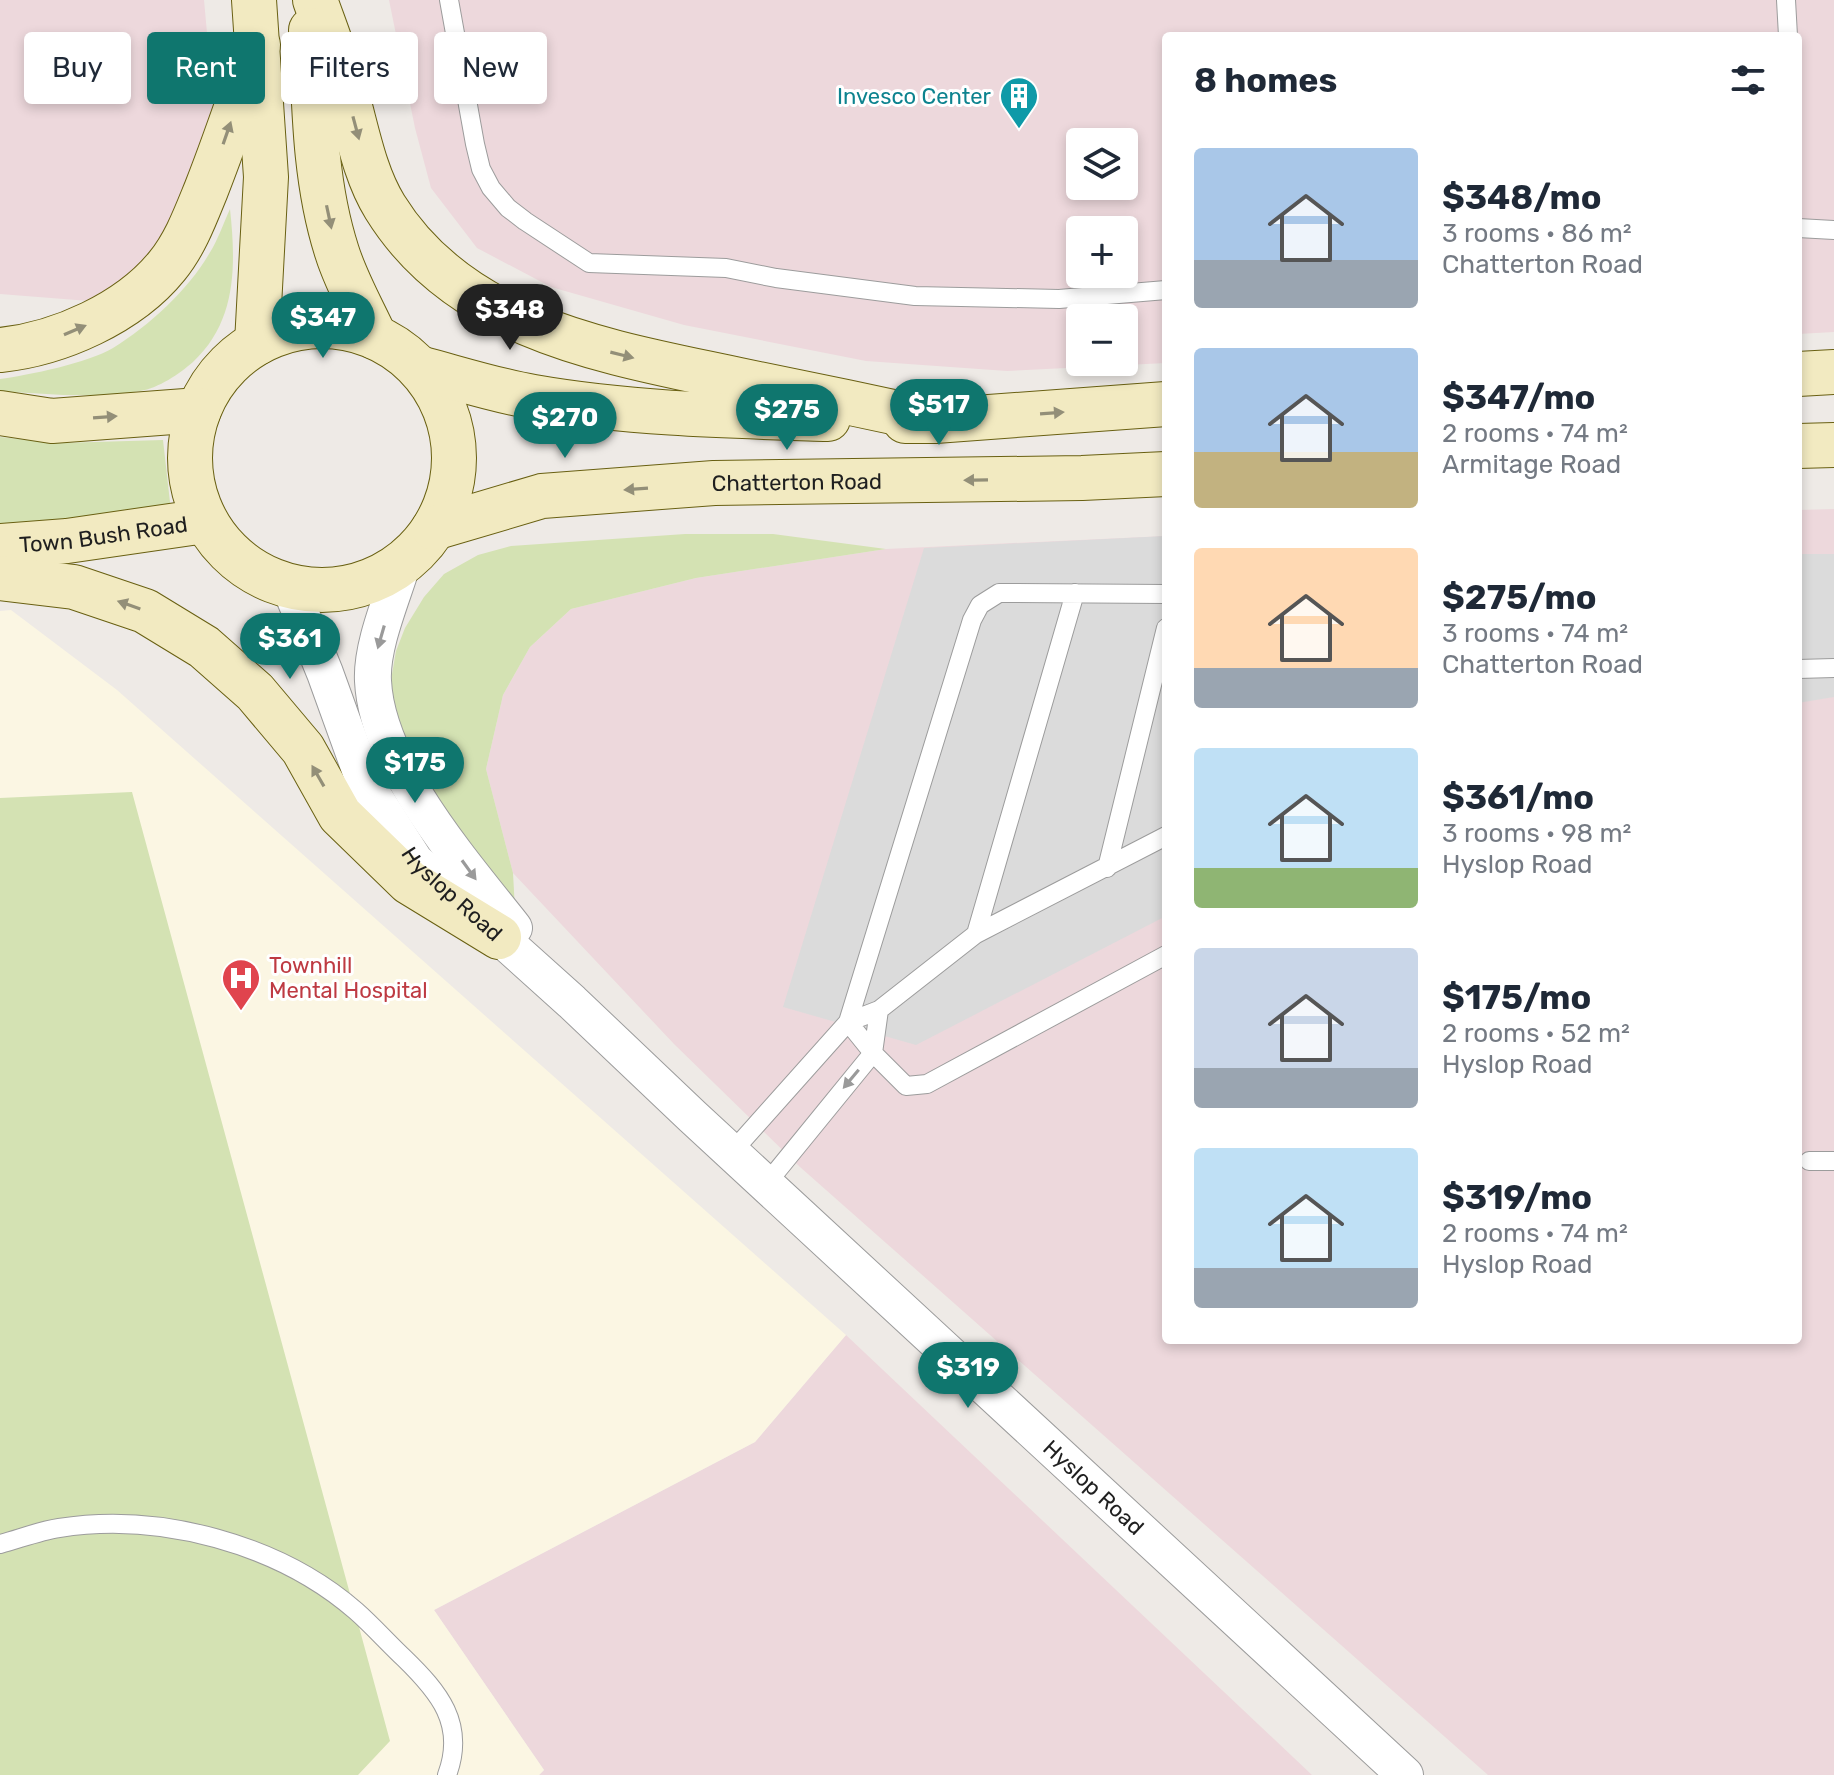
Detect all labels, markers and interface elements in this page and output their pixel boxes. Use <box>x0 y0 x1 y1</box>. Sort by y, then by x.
chip: Buy <box>24 32 131 104</box>
chip: Rent <box>147 32 265 104</box>
chip: Filters <box>281 32 418 104</box>
chip: New <box>434 32 547 104</box>
icon: filters <box>1726 58 1770 102</box>
text: 8 homes <box>1194 60 1337 101</box>
building icon: Invesco Center <box>998 75 1040 130</box>
place label: Invesco Center <box>837 83 992 110</box>
one-way arrow <box>350 115 362 140</box>
one-way arrow <box>222 121 234 145</box>
map controls <box>1066 128 1138 376</box>
button: layers <box>1066 128 1138 200</box>
text: $348/mo <box>1442 177 1602 218</box>
icon: home <box>1258 180 1354 276</box>
one-way arrow <box>323 204 336 229</box>
button: + <box>1066 216 1138 288</box>
text: 3 rooms · 86 m² <box>1442 218 1632 249</box>
text: Chatterton Road <box>1442 249 1643 280</box>
pin: $348 <box>463 284 557 352</box>
pin: $347 <box>276 292 370 360</box>
text: $348 <box>475 294 545 325</box>
text: $347 <box>290 302 356 333</box>
button: − <box>1066 304 1138 376</box>
one-way arrow <box>63 323 87 336</box>
one-way arrow <box>609 349 634 361</box>
text: $347/mo <box>1442 377 1595 418</box>
pin: $517 <box>892 379 986 447</box>
icon: home <box>1258 380 1354 476</box>
pin: $275 <box>740 384 834 452</box>
text: $517 <box>908 389 970 420</box>
pin: $270 <box>518 392 612 460</box>
text: $275 <box>754 394 820 425</box>
text: $270 <box>532 402 598 433</box>
one-way arrow <box>1040 406 1065 419</box>
one-way arrow <box>93 410 118 423</box>
text: 2 rooms · 74 m² <box>1442 418 1628 449</box>
text: Armitage Road <box>1442 449 1621 480</box>
street label: Chatterton Road <box>712 468 882 497</box>
one-way arrow <box>963 474 988 486</box>
one-way arrow <box>623 483 648 496</box>
street label: Town Bush Road <box>18 511 189 559</box>
text: $275/mo <box>1442 577 1596 618</box>
icon: home <box>1258 580 1354 676</box>
one-way arrow <box>117 598 141 611</box>
pin: $361 <box>243 613 337 681</box>
text: 3 rooms · 74 m² <box>1442 618 1628 649</box>
text: $361 <box>258 623 322 654</box>
one-way arrow <box>374 625 387 649</box>
text: Chatterton Road <box>1442 649 1643 680</box>
pin: $175 <box>368 737 462 805</box>
text: $175 <box>384 747 446 778</box>
one-way arrow <box>311 765 325 787</box>
text: $361/mo <box>1442 777 1594 818</box>
icon: home <box>1258 780 1354 876</box>
text: 3 rooms · 98 m² <box>1442 818 1631 849</box>
street label: Hyslop Road <box>396 842 508 947</box>
text: Hyslop Road <box>1442 849 1593 880</box>
one-way arrow <box>461 859 476 880</box>
place label: Townhill Mental Hospital <box>269 952 428 1004</box>
hospital icon: Townhill Mental Hospital <box>220 957 262 1012</box>
text: $175/mo <box>1442 977 1591 1018</box>
icon: home <box>1258 980 1354 1076</box>
text: 2 rooms · 52 m² <box>1442 1018 1630 1049</box>
text: Hyslop Road <box>1442 1049 1593 1080</box>
one-way arrow <box>843 1069 860 1089</box>
text: $319/mo <box>1442 1177 1592 1218</box>
icon: home <box>1258 1180 1354 1276</box>
text: 2 rooms · 74 m² <box>1442 1218 1628 1249</box>
text: Hyslop Road <box>1442 1249 1593 1280</box>
pin: $319 <box>921 1342 1015 1410</box>
text: $319 <box>936 1352 1000 1383</box>
street label: Hyslop Road <box>1037 1434 1149 1541</box>

